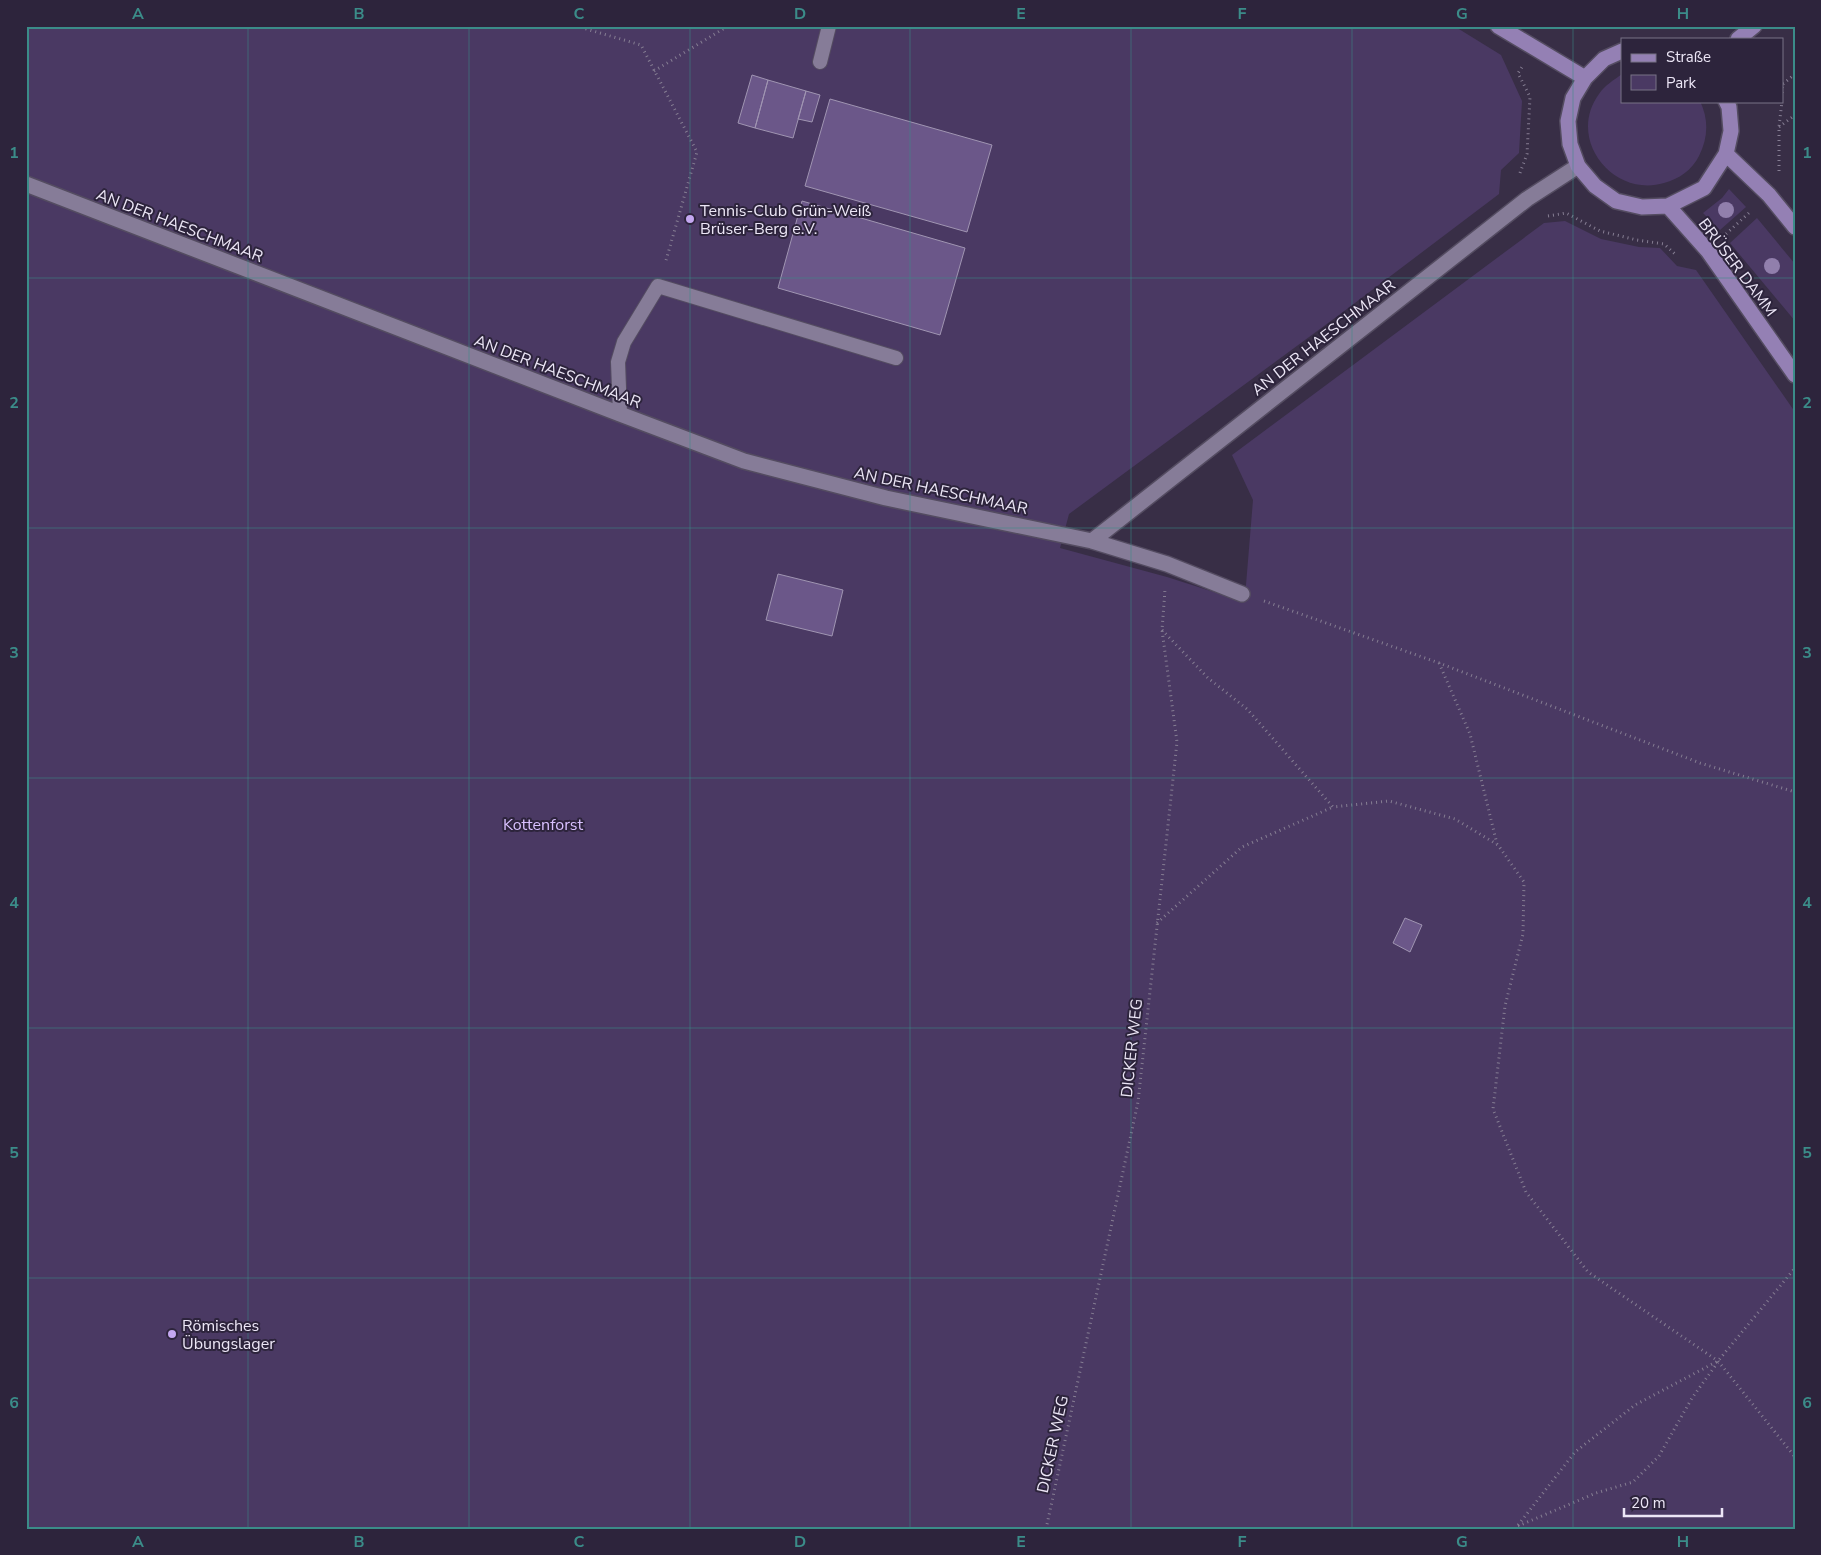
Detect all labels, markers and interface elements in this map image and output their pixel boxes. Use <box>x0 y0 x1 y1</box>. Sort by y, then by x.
text: A <box>132 3 144 25</box>
text: B <box>353 3 365 25</box>
text: C <box>574 3 585 25</box>
text: D <box>794 3 806 25</box>
text: E <box>1016 3 1026 25</box>
text: F <box>1238 3 1247 25</box>
text: G <box>1456 3 1468 25</box>
text: H <box>1677 3 1689 25</box>
legend <box>1621 38 1784 102</box>
text: Straße <box>1666 47 1711 67</box>
text: Park <box>1666 73 1696 93</box>
text: 1 <box>9 142 19 164</box>
text: 1 <box>1802 142 1812 164</box>
street label: AN DER HAESCHMAAR <box>93 184 267 268</box>
place label: Tennis-Club Grün-Weiß Brüser-Berg e.V. <box>700 200 872 240</box>
marker: Tennis-Club Grün-Weiß Brüser-Berg e.V. <box>684 213 696 225</box>
street label: BRÜSER DAMM <box>1693 214 1781 321</box>
street label: AN DER HAESCHMAAR <box>1247 274 1400 401</box>
street label: AN DER HAESCHMAAR <box>471 330 645 414</box>
text: 2 <box>9 392 19 414</box>
text: 2 <box>1802 392 1812 414</box>
street label: AN DER HAESCHMAAR <box>852 462 1030 520</box>
text: 3 <box>9 642 19 664</box>
text: 3 <box>1802 642 1812 664</box>
park label: Kottenforst <box>503 814 583 836</box>
text: 4 <box>9 892 19 914</box>
text: 4 <box>1802 892 1812 914</box>
street label: DICKER WEG <box>1116 998 1148 1099</box>
text: 5 <box>9 1142 19 1164</box>
text: 5 <box>1802 1142 1812 1164</box>
place label: Römisches Übungslager <box>182 1315 275 1355</box>
marker: Römisches Übungslager <box>166 1328 178 1340</box>
text: 6 <box>9 1392 19 1414</box>
text: 6 <box>1802 1392 1812 1414</box>
street label: DICKER WEG <box>1032 1393 1074 1495</box>
scale bar <box>1624 1485 1721 1517</box>
text: 20 m <box>1631 1493 1666 1513</box>
text: A <box>132 1531 144 1553</box>
text: B <box>353 1531 365 1553</box>
text: C <box>574 1531 585 1553</box>
text: D <box>794 1531 806 1553</box>
text: E <box>1016 1531 1026 1553</box>
text: F <box>1238 1531 1247 1553</box>
text: G <box>1456 1531 1468 1553</box>
text: H <box>1677 1531 1689 1553</box>

